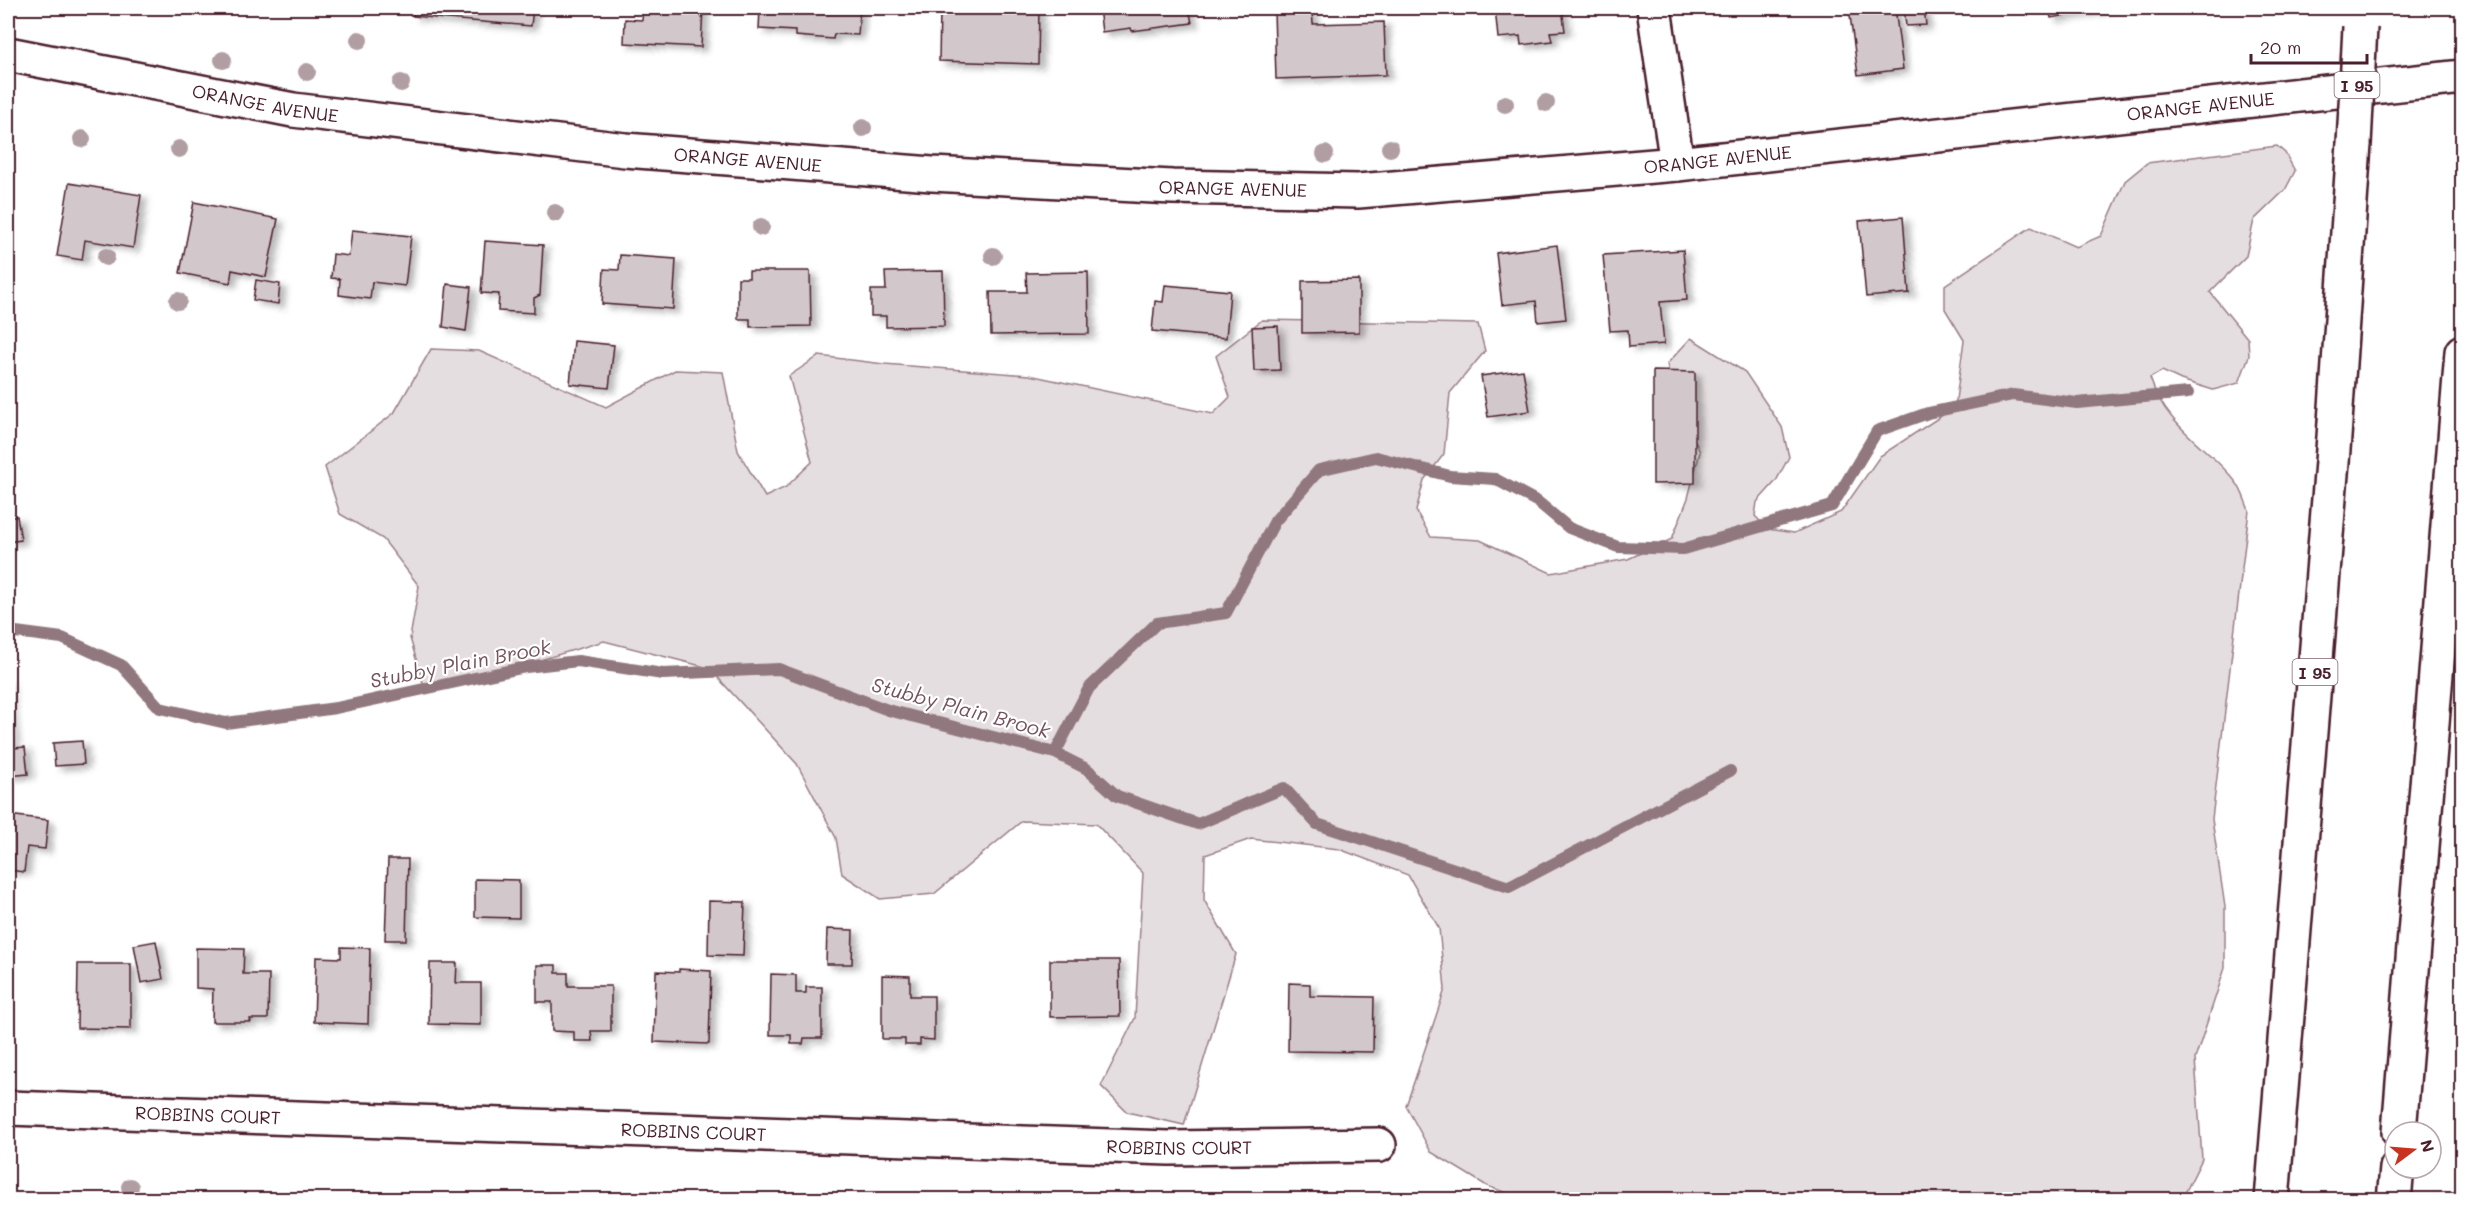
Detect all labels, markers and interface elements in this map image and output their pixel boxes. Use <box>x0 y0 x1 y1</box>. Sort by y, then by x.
scale bar <box>2251 27 2366 65</box>
text: 20 m <box>2260 35 2301 59</box>
road number: I 95 <box>2334 72 2380 98</box>
street label: ORANGE AVENUE <box>190 78 340 127</box>
street label: ORANGE AVENUE <box>2125 86 2276 126</box>
street label: ORANGE AVENUE <box>1643 139 1792 179</box>
street label: ORANGE AVENUE <box>673 142 823 177</box>
street label: ORANGE AVENUE <box>1158 174 1307 202</box>
water label: Stubby Plain Brook <box>367 633 553 693</box>
road number: I 95 <box>2292 659 2338 685</box>
water label: Stubby Plain Brook <box>869 671 1053 743</box>
street label: ROBBINS COURT <box>135 1100 281 1129</box>
street label: ROBBINS COURT <box>620 1117 767 1146</box>
north arrow <box>2383 1120 2443 1180</box>
street label: ROBBINS COURT <box>1106 1134 1252 1160</box>
text: N <box>2416 1137 2440 1154</box>

